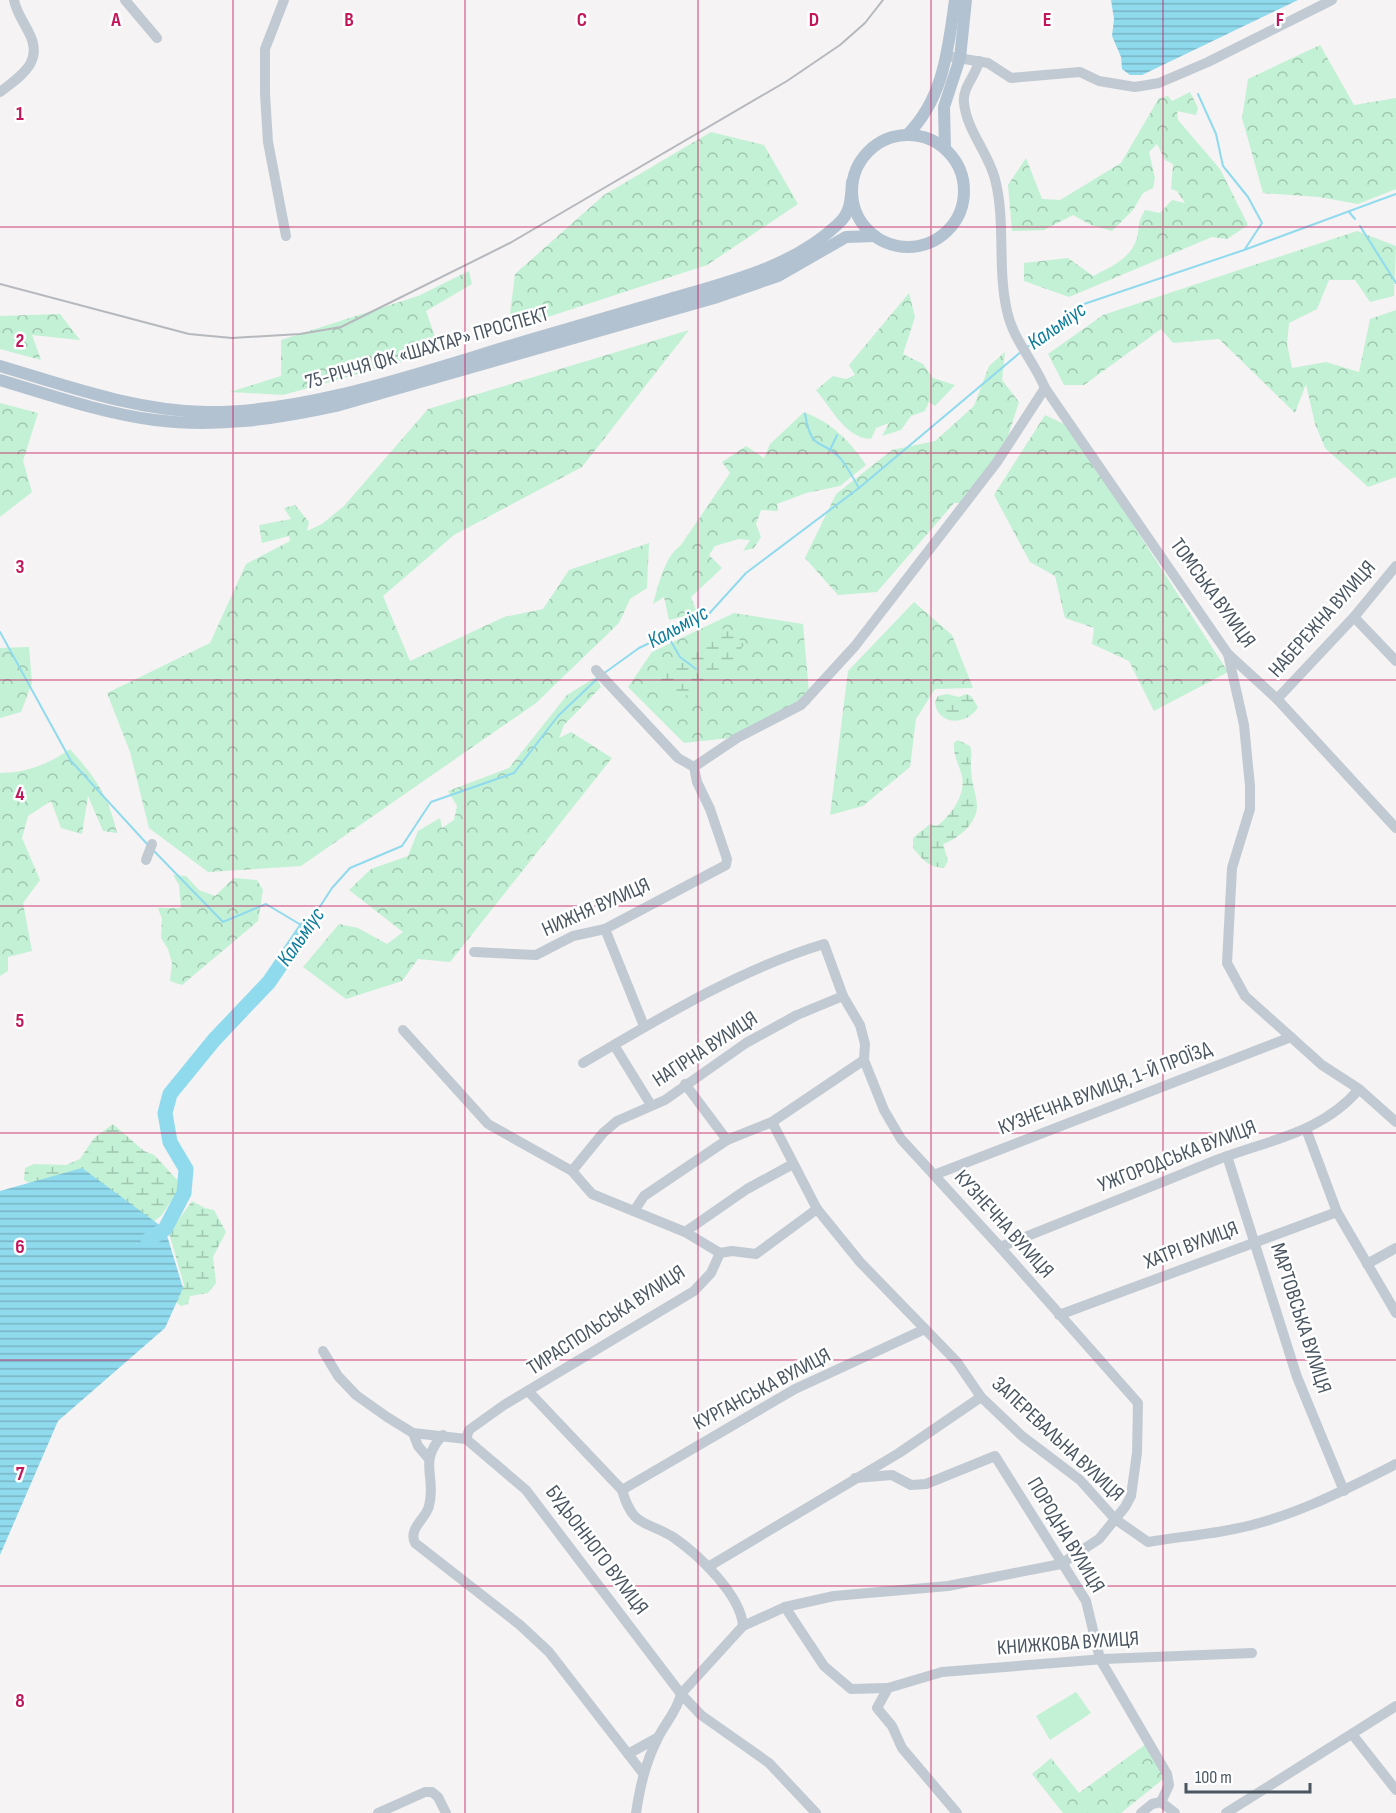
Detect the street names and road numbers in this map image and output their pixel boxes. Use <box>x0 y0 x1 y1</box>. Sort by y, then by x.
street label: 75-РІЧЧЯ ФК «ШАХТАР» ПРОСПЕКТ <box>302 301 552 395</box>
street label: ТОМСЬКА ВУЛИЦЯ <box>1165 533 1261 653</box>
street label: НАБЕРЕЖНА ВУЛИЦЯ <box>1263 555 1381 683</box>
street label: НИЖНЯ ВУЛИЦЯ <box>538 872 654 942</box>
street label: НАГІРНА ВУЛИЦЯ <box>648 1006 762 1092</box>
street label: КУЗНЕЧНА ВУЛИЦЯ, 1-Й ПРОЇЗД <box>995 1036 1215 1140</box>
street label: УЖГОРОДСЬКА ВУЛИЦЯ <box>1094 1114 1260 1198</box>
street label: КУЗНЕЧНА ВУЛИЦЯ <box>949 1165 1059 1283</box>
street label: ХАТРІ ВУЛИЦЯ <box>1139 1216 1242 1275</box>
street label: МАРТОВСЬКА ВУЛИЦЯ <box>1265 1240 1337 1396</box>
street label: ТИРАСПОЛЬСЬКА ВУЛИЦЯ <box>522 1260 690 1380</box>
street label: КУРГАНСЬКА ВУЛИЦЯ <box>689 1342 835 1436</box>
street label: ЗАПЕРЕВАЛЬНА ВУЛИЦЯ <box>987 1371 1129 1507</box>
street label: ПОРОДНА ВУЛИЦЯ <box>1022 1473 1110 1597</box>
street label: БУДЬОННОГО ВУЛИЦЯ <box>540 1480 654 1620</box>
street label: КНИЖКОВА ВУЛИЦЯ <box>996 1626 1140 1660</box>

